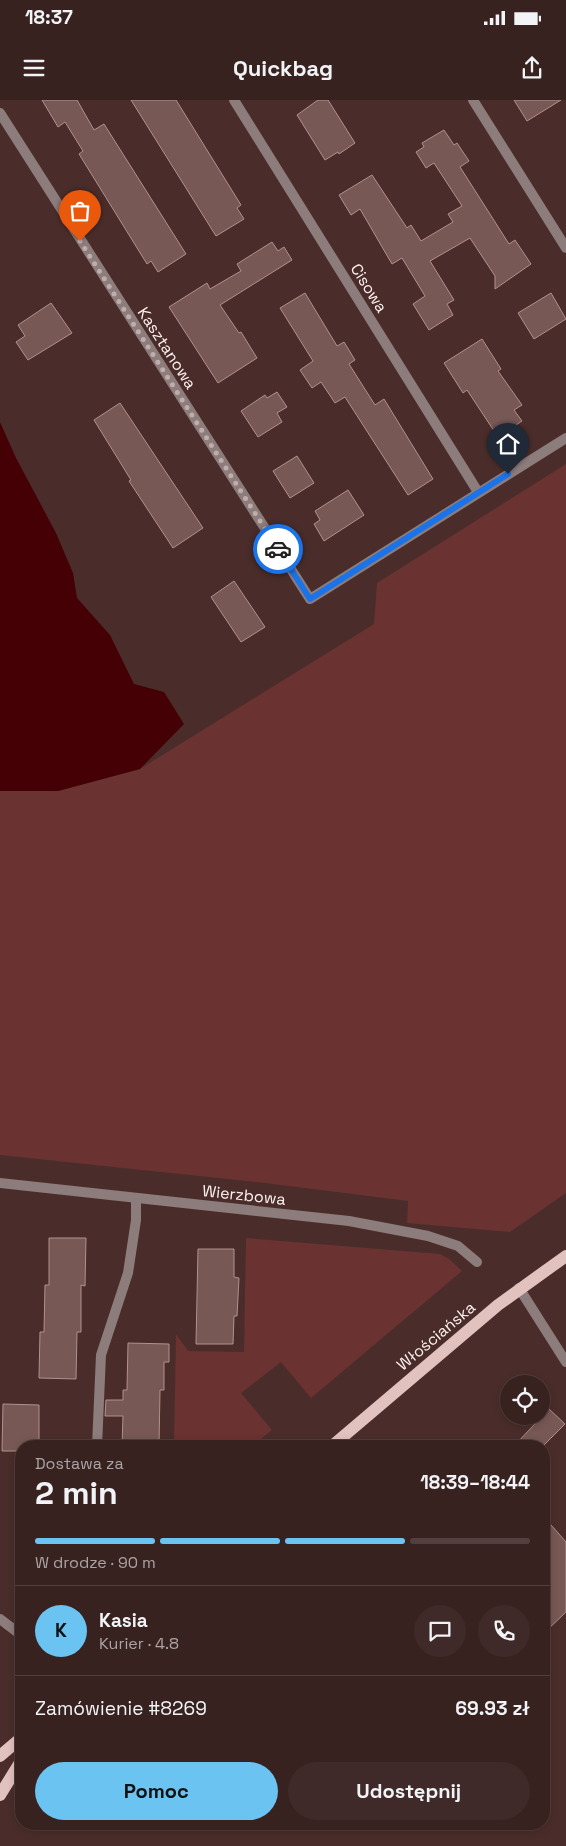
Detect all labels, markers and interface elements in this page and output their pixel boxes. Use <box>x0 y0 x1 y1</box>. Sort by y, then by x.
text: 18:37 <box>25 5 73 30</box>
icon: menu <box>20 54 48 82</box>
text: Quickbag <box>233 54 333 82</box>
icon: share <box>518 54 546 82</box>
pin <box>59 190 101 241</box>
icon: bag <box>66 197 94 225</box>
street label: Cisowa <box>346 259 392 317</box>
street label: Kasztanowa <box>133 303 201 393</box>
pin <box>487 423 529 474</box>
icon: home <box>494 430 522 458</box>
courier <box>253 524 303 574</box>
icon: car <box>264 535 292 563</box>
street label: Wierzbowa <box>201 1180 287 1210</box>
street label: Włościańska <box>392 1297 480 1375</box>
map controls <box>500 1375 550 1425</box>
button: locate <box>500 1375 550 1425</box>
text: Dostawa za <box>35 1453 124 1474</box>
text: 18:39–18:44 <box>420 1470 530 1495</box>
text: 2 min <box>35 1473 118 1513</box>
text: W drodze · 90 m <box>35 1552 156 1573</box>
button: chat <box>414 1605 466 1657</box>
button: phone <box>478 1605 530 1657</box>
text: Kasia <box>99 1608 148 1633</box>
text: K <box>55 1618 67 1643</box>
text: Kurier · 4.8 <box>99 1633 179 1654</box>
text: Zamówienie #8269 <box>35 1696 207 1721</box>
text: 69.93 zł <box>455 1696 530 1721</box>
button: Pomoc <box>35 1762 278 1820</box>
button: Udostępnij <box>288 1762 530 1820</box>

